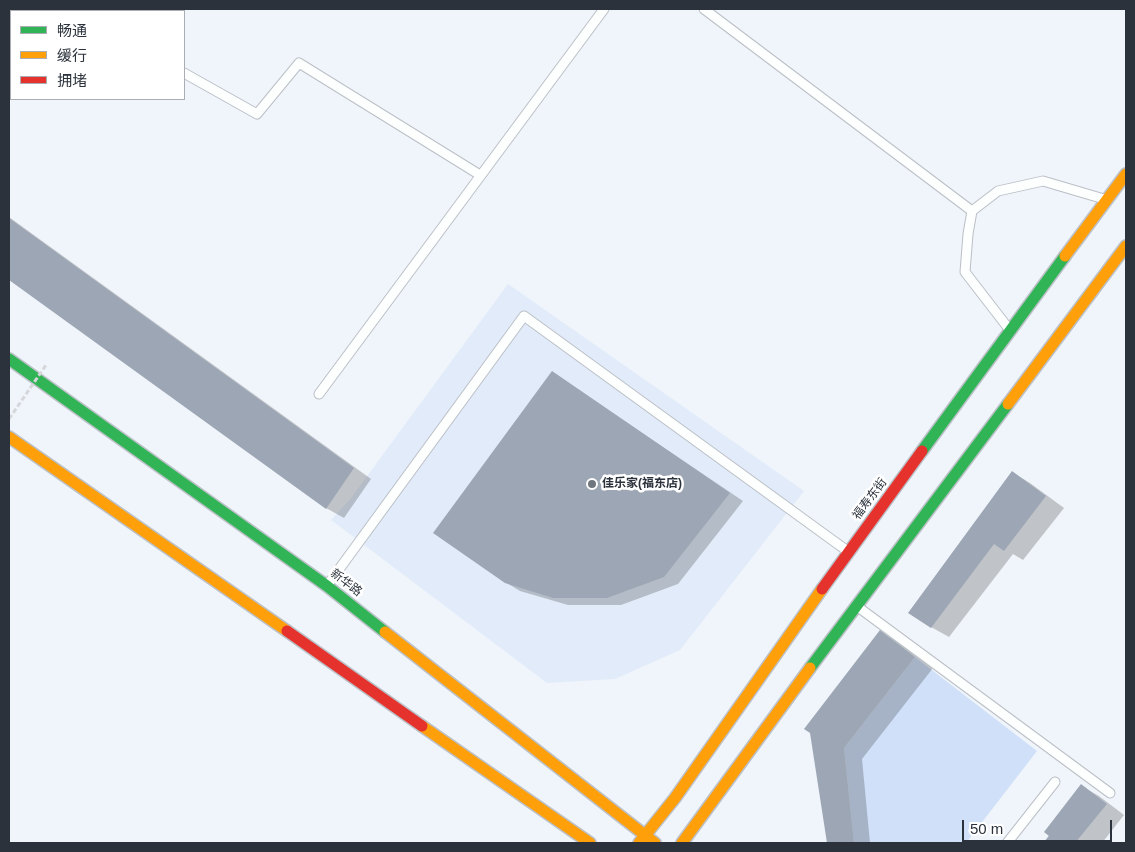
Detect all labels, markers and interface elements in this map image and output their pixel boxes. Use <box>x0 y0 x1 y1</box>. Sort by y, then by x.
legend <box>10 10 185 100</box>
text: 畅通 <box>57 22 87 39</box>
text: 缓行 <box>57 47 87 64</box>
text: 拥堵 <box>57 72 87 89</box>
street label: 福寿东街 <box>850 475 890 523</box>
place label: 佳乐家(福东店) <box>602 477 682 491</box>
marker: 佳乐家(福东店) <box>586 478 598 490</box>
street label: 新华路 <box>327 566 365 600</box>
scale bar <box>965 810 1115 842</box>
text: 50 m <box>970 820 1003 837</box>

